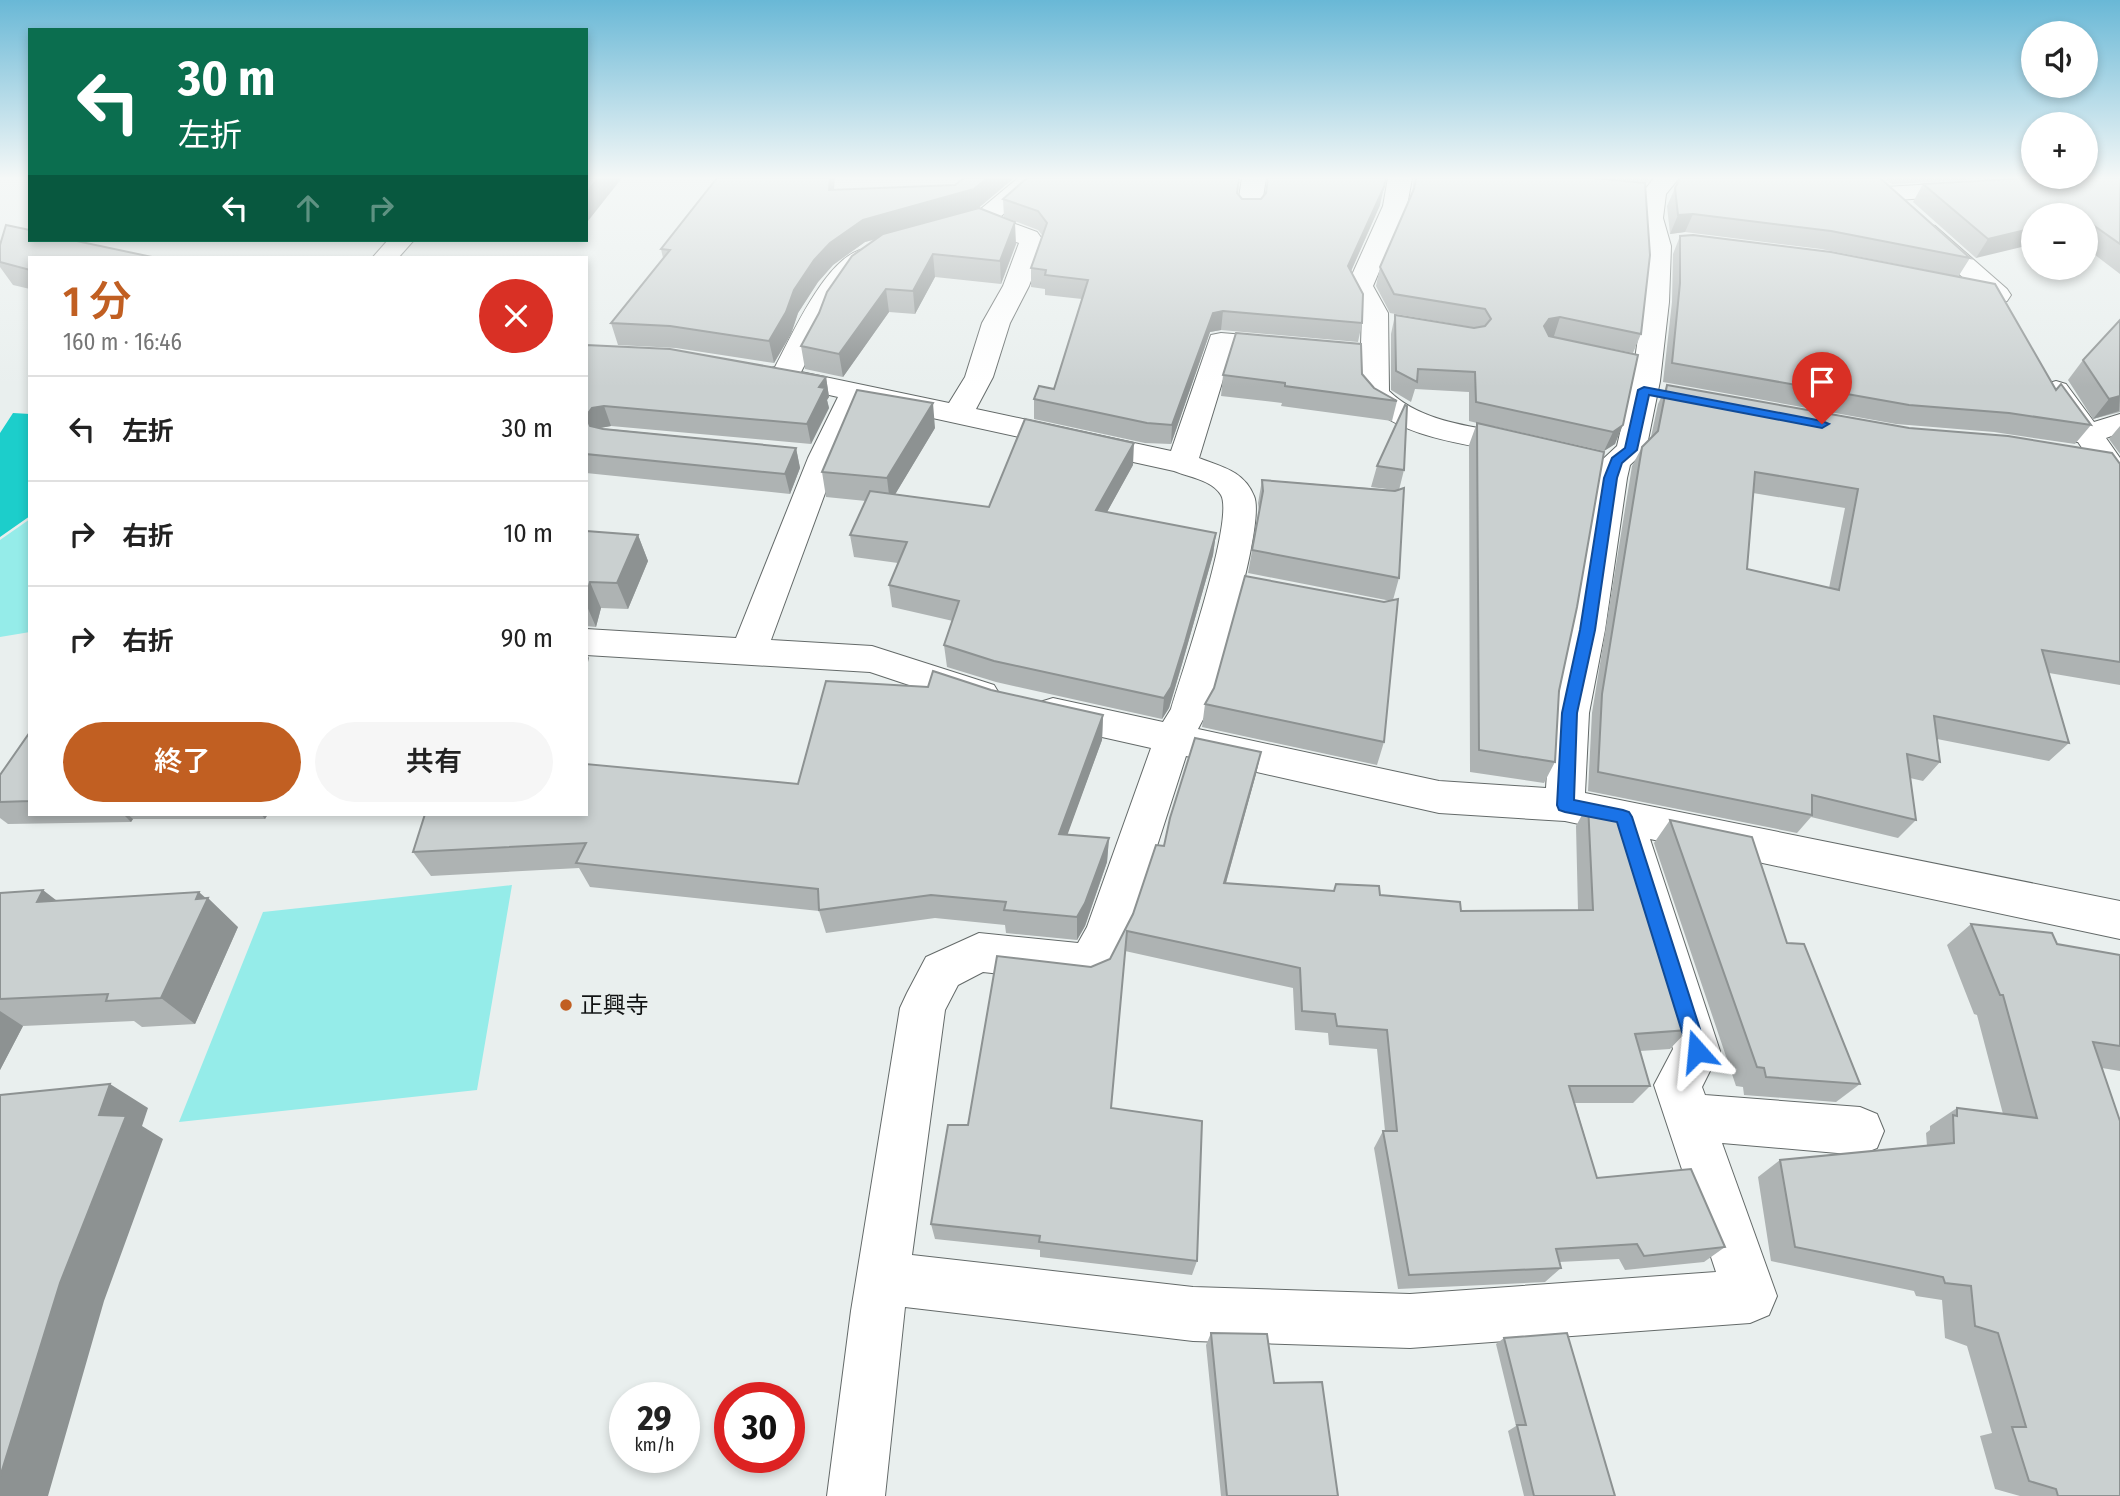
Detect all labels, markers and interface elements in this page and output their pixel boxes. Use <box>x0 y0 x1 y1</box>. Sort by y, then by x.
map controls <box>2021 21 2098 280</box>
button: sound <box>2021 21 2098 98</box>
text: 30 m <box>178 49 276 108</box>
icon: left <box>63 56 154 147</box>
button: + <box>2021 112 2098 189</box>
text: 左折 <box>178 116 242 154</box>
icon: left <box>216 189 254 227</box>
icon: ahead <box>289 189 327 227</box>
icon: right <box>362 189 400 227</box>
button: − <box>2021 203 2098 280</box>
text: 1 分 <box>63 277 132 327</box>
button: close <box>479 279 553 353</box>
text: 160 m · 16:46 <box>63 328 182 356</box>
pin <box>1792 352 1852 424</box>
icon: arrive <box>1803 363 1841 401</box>
icon: left <box>63 410 101 448</box>
text: 30 m <box>502 413 553 444</box>
text: 左折 <box>122 416 174 447</box>
icon: right <box>63 515 101 553</box>
text: 10 m <box>503 518 553 549</box>
text: 右折 <box>122 521 174 552</box>
icon: right <box>63 620 101 658</box>
text: 90 m <box>501 623 553 654</box>
text: 右折 <box>122 626 174 657</box>
button: 終了 <box>63 722 301 802</box>
button: 共有 <box>315 722 553 802</box>
place label: 正興寺 <box>580 991 649 1019</box>
marker: 正興寺 <box>558 997 574 1013</box>
position arrow <box>1660 1014 1734 1088</box>
speed limit sign: 30 <box>714 1382 805 1473</box>
text: 29 <box>637 1397 672 1439</box>
text: km/h <box>634 1434 675 1456</box>

